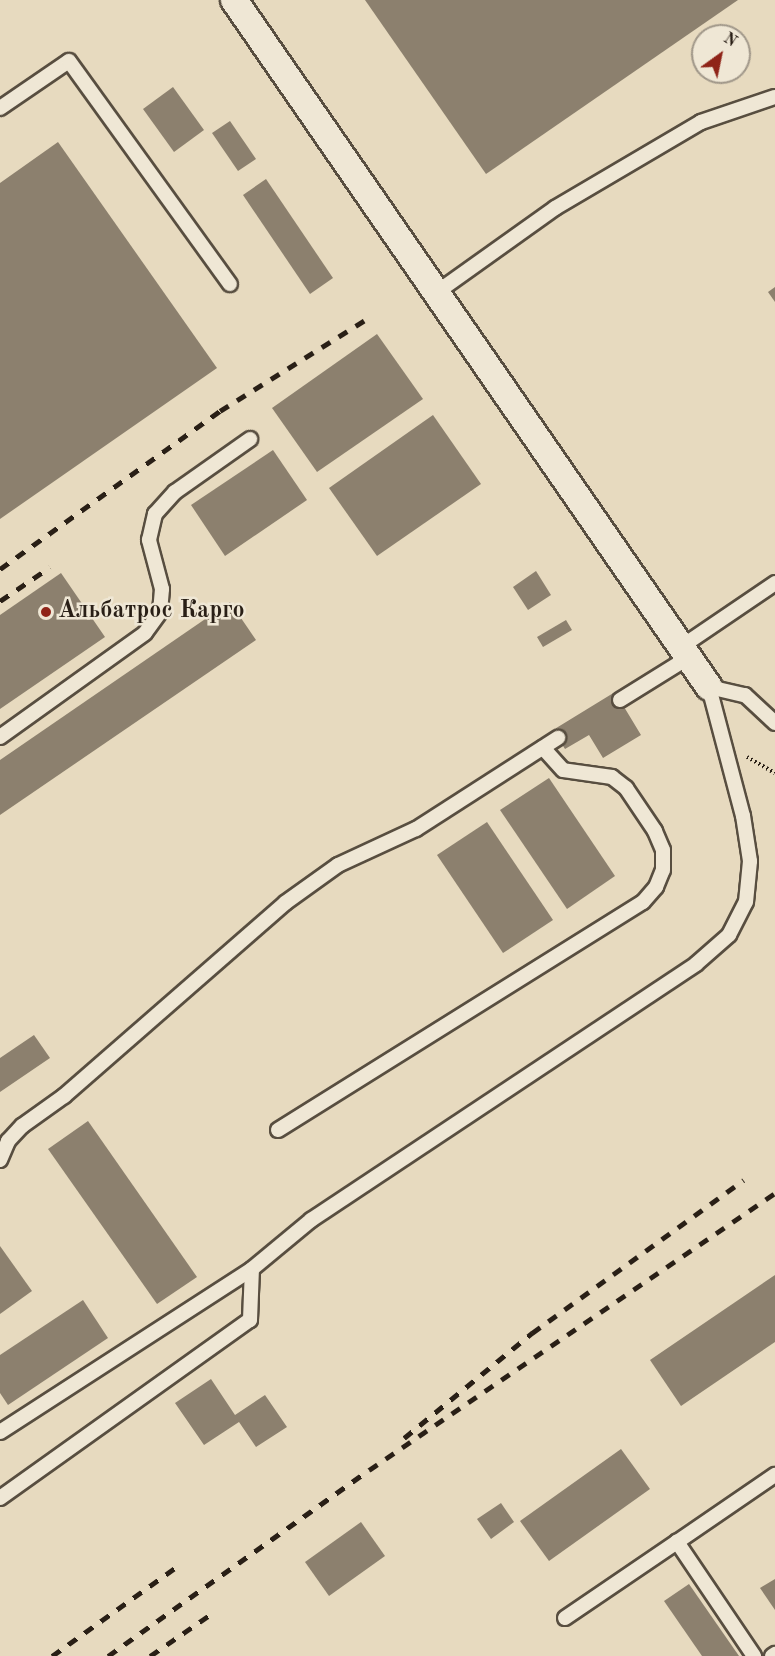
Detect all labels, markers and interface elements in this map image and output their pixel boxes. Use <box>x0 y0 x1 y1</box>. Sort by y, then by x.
north arrow <box>691 24 751 84</box>
text: N <box>720 31 739 51</box>
place label: Альбатрос Карго <box>58 598 245 626</box>
marker: Альбатрос Карго <box>39 605 53 619</box>

